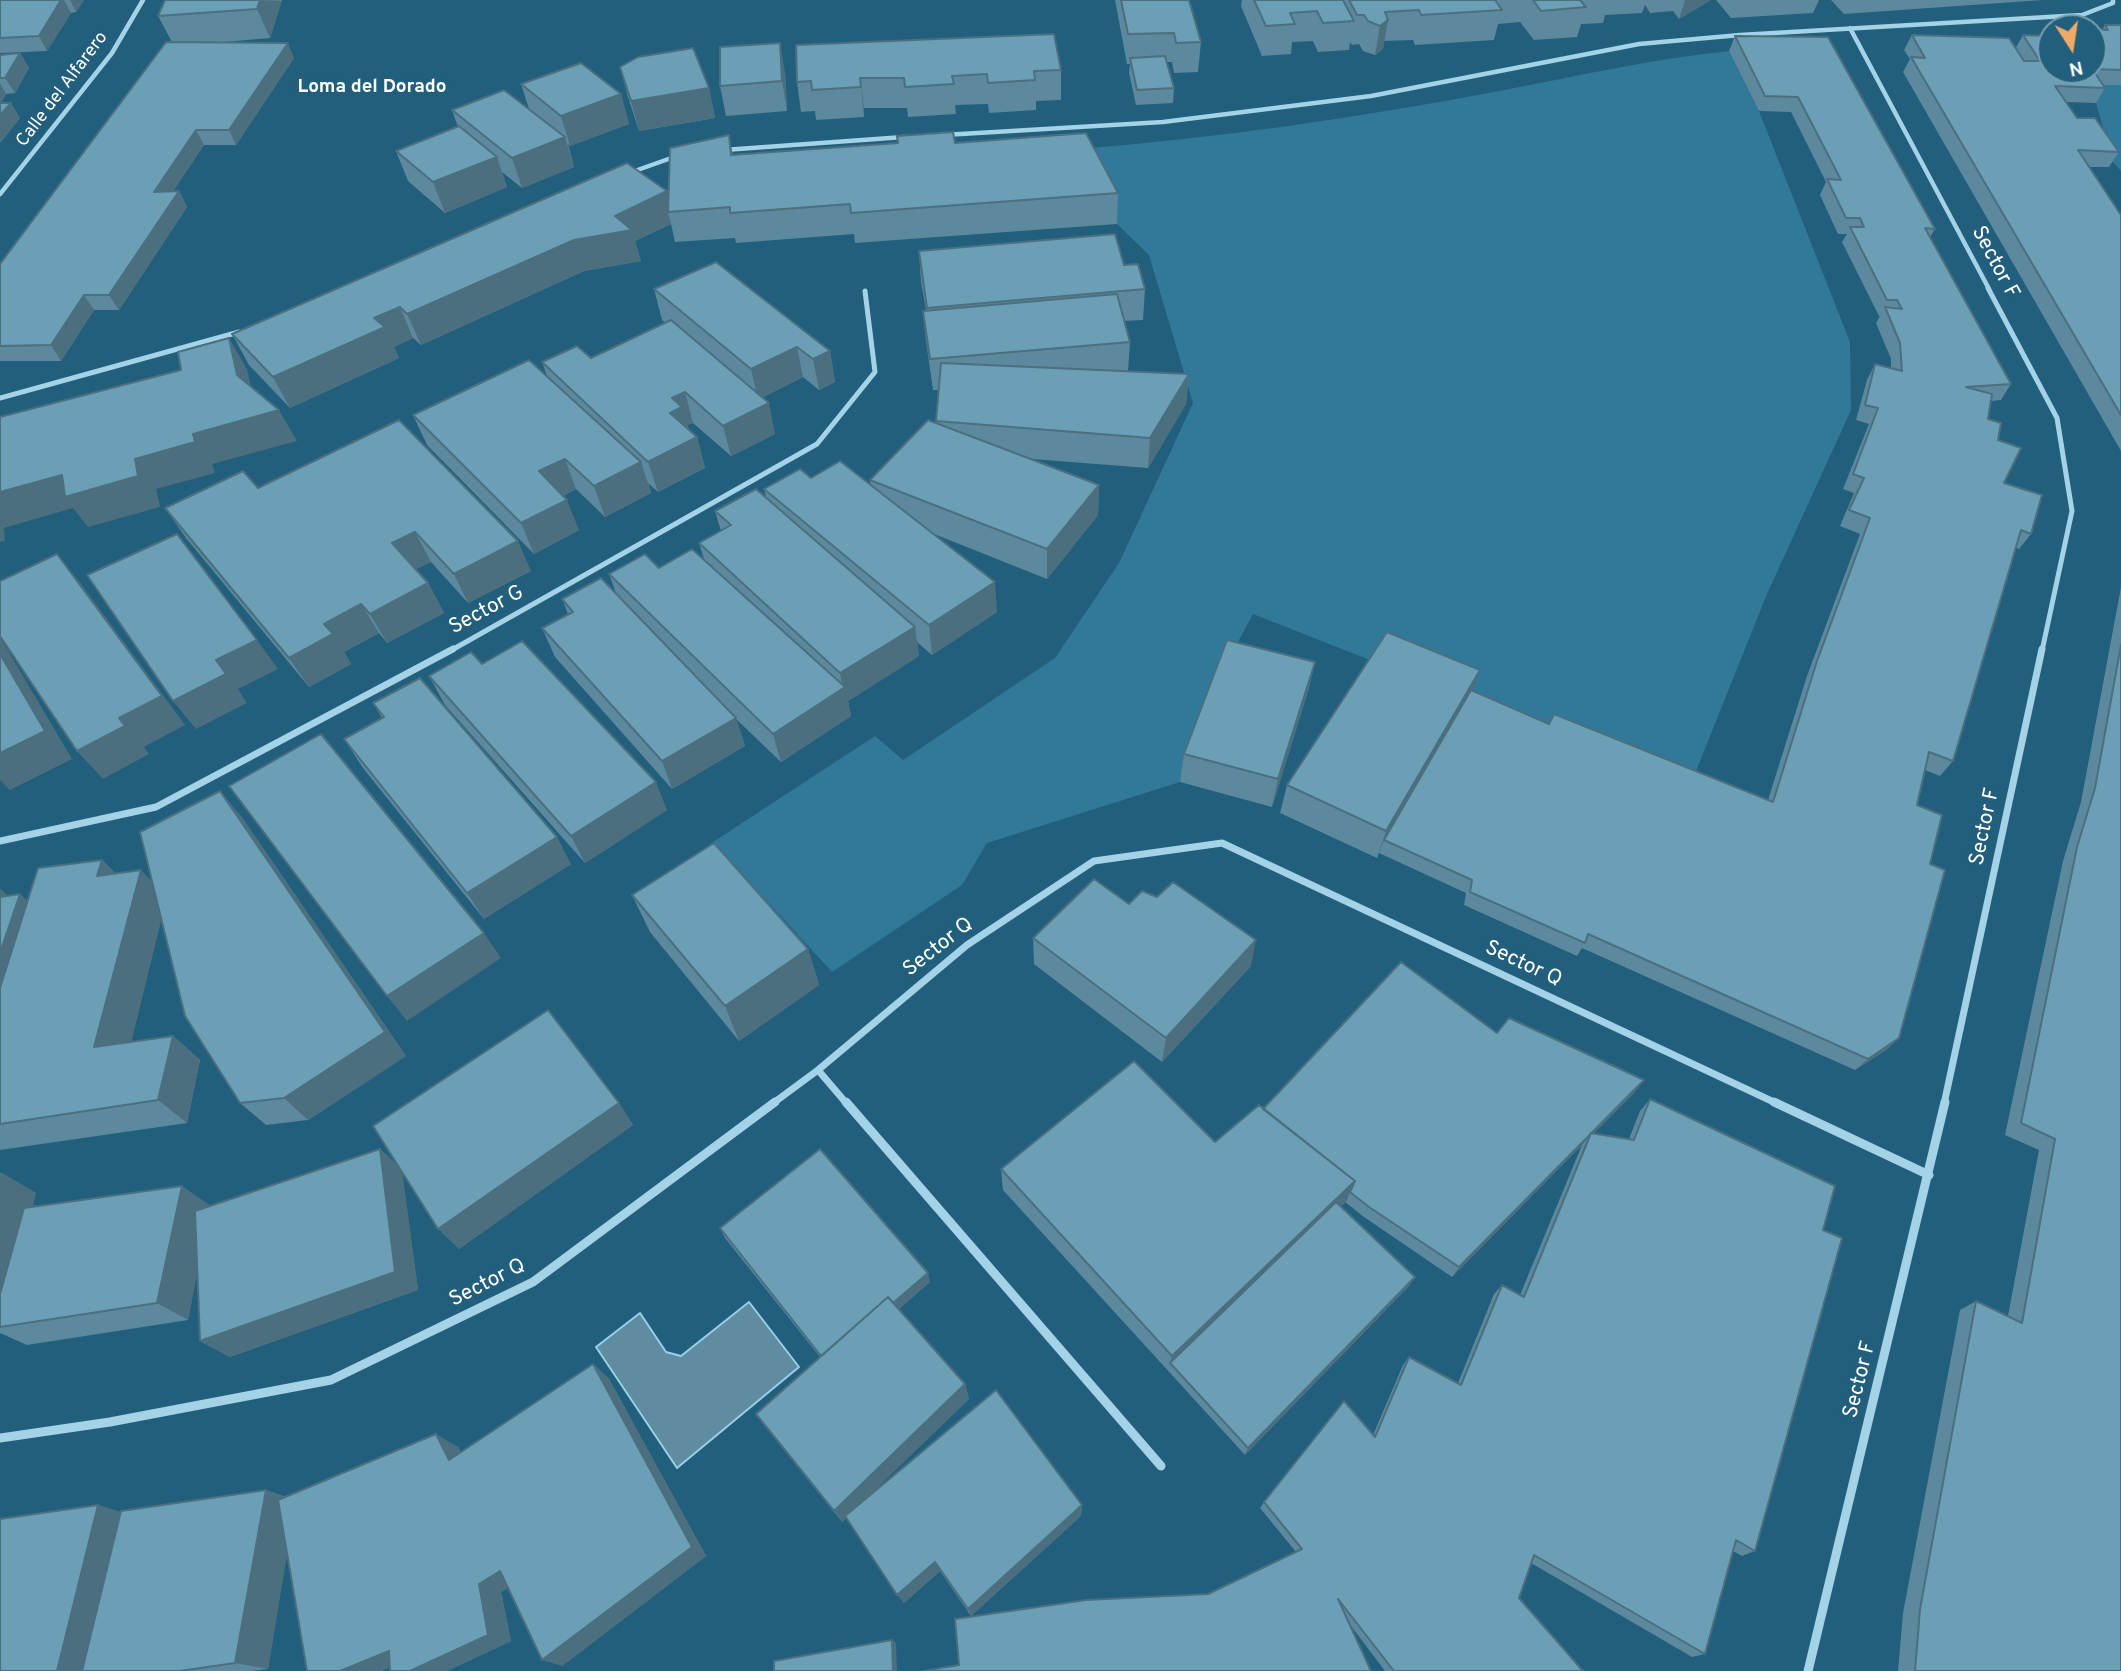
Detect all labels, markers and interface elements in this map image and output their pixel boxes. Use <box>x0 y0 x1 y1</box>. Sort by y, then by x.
north arrow <box>2037 14 2107 84</box>
street label: Calle del Alfarero <box>13 28 113 152</box>
text: N <box>2067 54 2085 81</box>
district label: Loma del Dorado <box>297 77 447 99</box>
street label: Sector F <box>1964 222 2024 304</box>
street label: Sector G <box>445 581 529 641</box>
street label: Sector F <box>1966 786 2006 868</box>
street label: Sector Q <box>899 913 979 983</box>
street label: Sector Q <box>1481 936 1565 994</box>
street label: Sector Q <box>446 1254 530 1314</box>
street label: Sector F <box>1839 1339 1883 1421</box>

